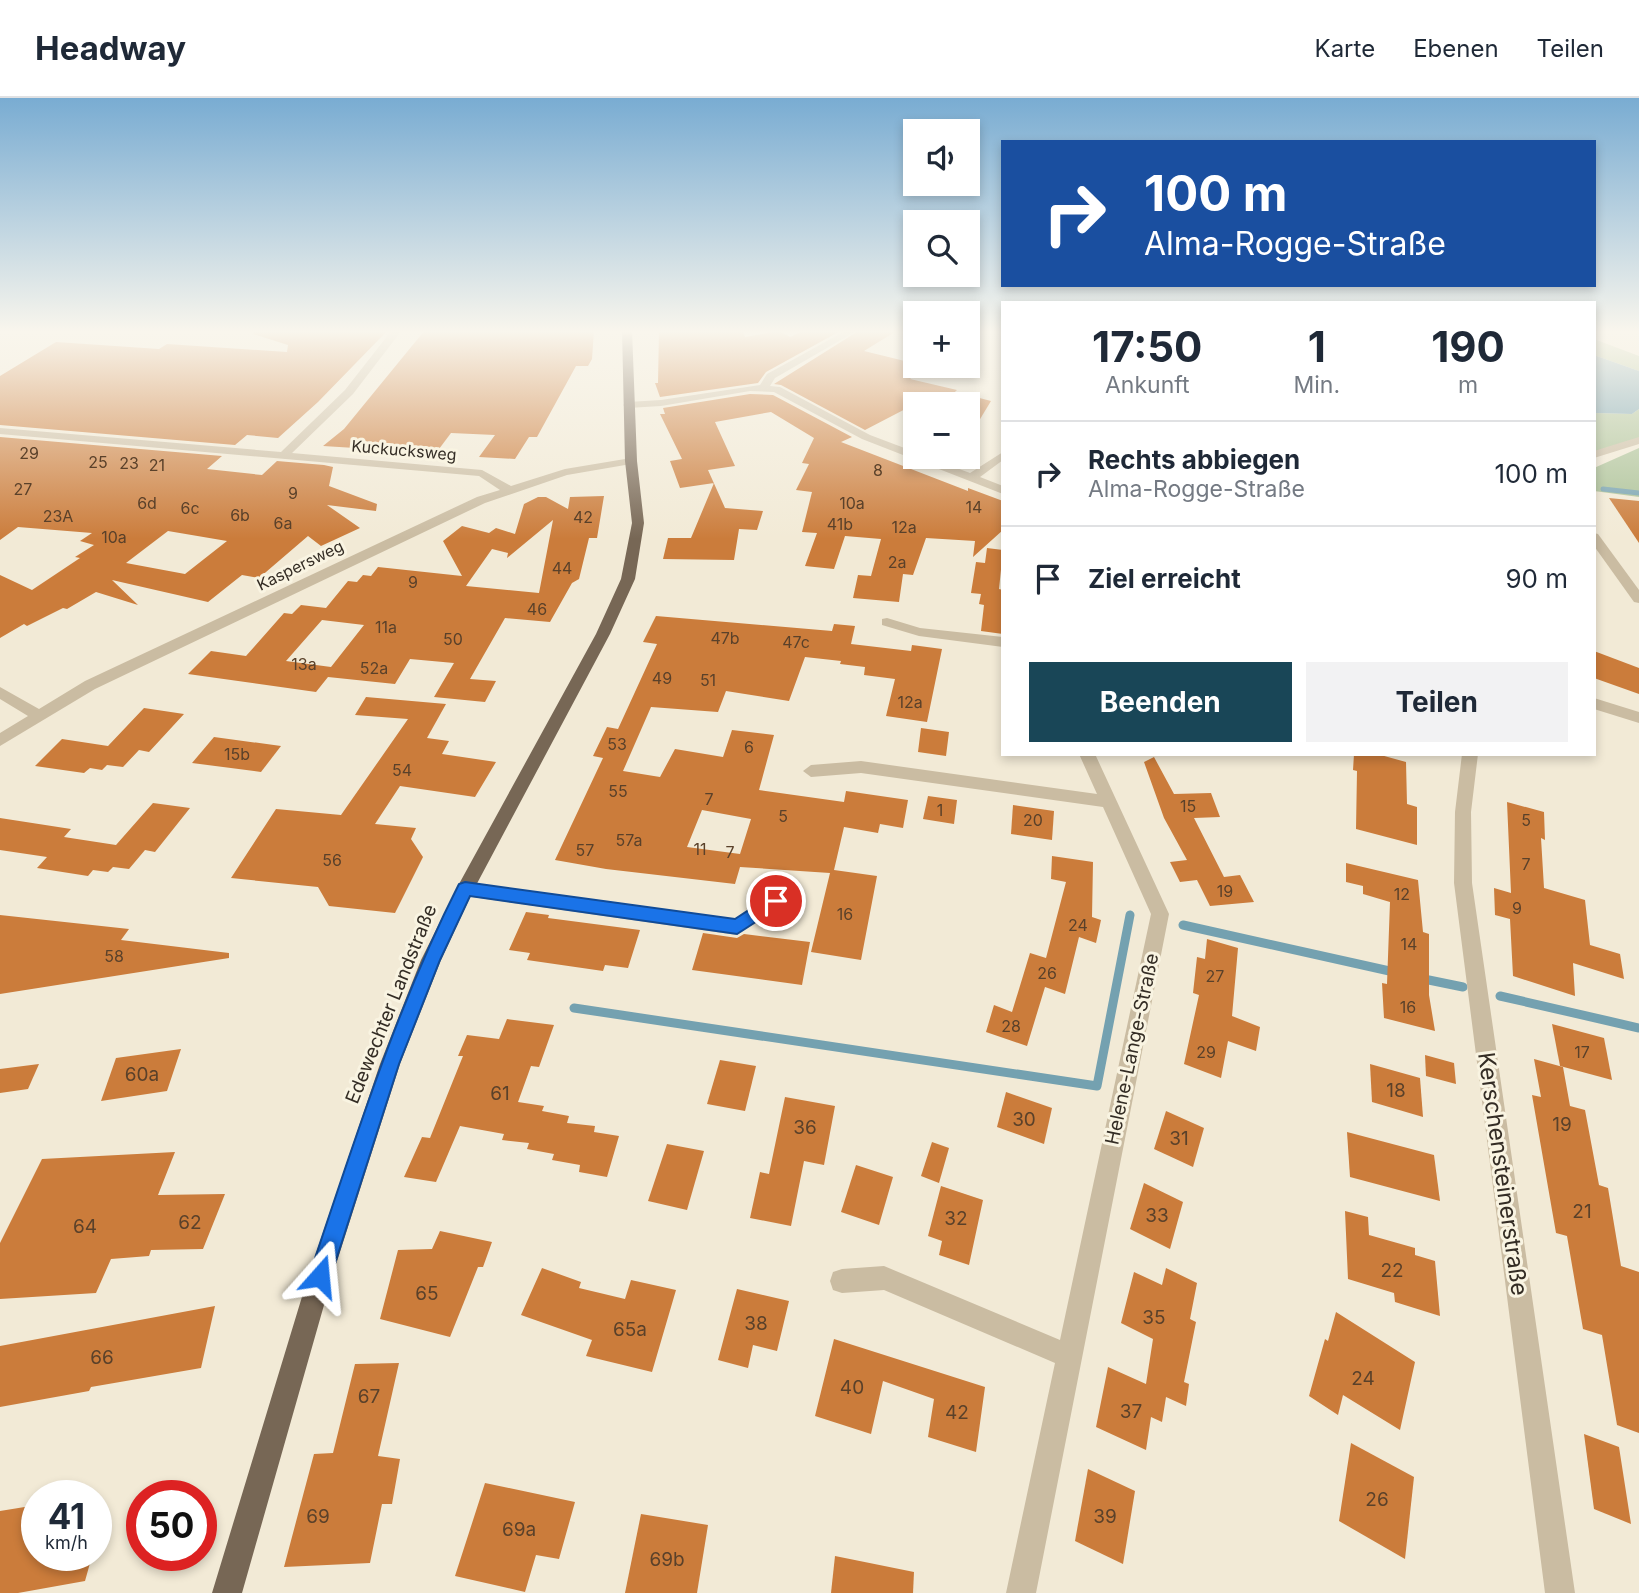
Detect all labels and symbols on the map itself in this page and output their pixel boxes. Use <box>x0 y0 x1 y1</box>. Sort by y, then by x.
street label: Kuckucksweg <box>351 435 457 465</box>
house number: 29 <box>19 443 39 463</box>
house number: 25 <box>88 452 108 472</box>
house number: 23 <box>119 453 139 473</box>
house number: 21 <box>149 455 165 475</box>
house number: 8 <box>873 460 883 480</box>
house number: 27 <box>14 479 32 499</box>
house number: 9 <box>288 483 298 503</box>
house number: 6d <box>137 493 157 513</box>
house number: 10a <box>839 493 865 513</box>
house number: 14 <box>966 497 982 517</box>
house number: 6c <box>180 498 200 518</box>
house number: 6b <box>230 505 250 525</box>
house number: 23A <box>43 506 73 526</box>
house number: 42 <box>573 507 593 527</box>
house number: 6a <box>274 513 292 533</box>
house number: 41b <box>827 514 853 534</box>
house number: 12a <box>891 517 917 537</box>
house number: 10a <box>101 527 127 547</box>
street label: Kaspersweg <box>253 535 347 595</box>
house number: 2a <box>888 552 906 572</box>
house number: 44 <box>552 558 572 578</box>
house number: 9 <box>408 572 418 592</box>
house number: 46 <box>527 599 547 619</box>
house number: 11a <box>375 617 397 637</box>
house number: 47b <box>710 628 740 648</box>
house number: 50 <box>443 629 463 649</box>
house number: 47c <box>782 632 810 652</box>
house number: 13a <box>291 654 317 674</box>
house number: 52a <box>360 658 388 678</box>
house number: 49 <box>652 668 672 688</box>
house number: 51 <box>700 670 716 690</box>
house number: 12a <box>897 692 923 712</box>
house number: 53 <box>607 734 627 754</box>
house number: 6 <box>744 737 754 757</box>
house number: 15b <box>224 744 250 764</box>
house number: 54 <box>392 760 412 780</box>
house number: 55 <box>608 781 628 801</box>
house number: 7 <box>704 789 714 809</box>
house number: 15 <box>1180 796 1196 816</box>
house number: 1 <box>937 800 943 820</box>
house number: 5 <box>778 806 788 826</box>
house number: 20 <box>1023 810 1043 830</box>
house number: 5 <box>1521 810 1531 830</box>
house number: 57a <box>615 830 643 850</box>
house number: 11 <box>693 839 707 859</box>
house number: 57 <box>576 840 594 860</box>
house number: 7 <box>725 842 735 862</box>
house number: 56 <box>322 850 342 870</box>
house number: 7 <box>1521 854 1531 874</box>
pin <box>746 871 806 931</box>
house number: 19 <box>1217 881 1233 901</box>
house number: 12 <box>1394 884 1410 904</box>
house number: 9 <box>1512 898 1522 918</box>
street label: Edewechter Landstraße <box>340 901 442 1107</box>
house number: 16 <box>837 904 853 924</box>
house number: 24 <box>1068 915 1088 935</box>
house number: 14 <box>1401 934 1417 954</box>
house number: 58 <box>104 946 124 966</box>
street label: Helene-Lange-Straße <box>1100 951 1164 1147</box>
house number: 26 <box>1037 963 1057 983</box>
house number: 27 <box>1206 966 1224 986</box>
house number: 16 <box>1400 997 1416 1017</box>
house number: 28 <box>1001 1016 1021 1036</box>
house number: 29 <box>1196 1042 1216 1062</box>
house number: 17 <box>1574 1042 1590 1062</box>
street label: Kerschensteinerstraße <box>1472 1051 1534 1297</box>
house number: 60a <box>125 1063 159 1086</box>
house number: 18 <box>1386 1079 1406 1102</box>
house number: 61 <box>490 1082 510 1105</box>
house number: 30 <box>1012 1108 1036 1131</box>
house number: 19 <box>1552 1113 1572 1136</box>
house number: 36 <box>793 1116 817 1139</box>
house number: 31 <box>1169 1127 1189 1150</box>
house number: 21 <box>1572 1200 1592 1223</box>
house number: 33 <box>1145 1204 1169 1227</box>
house number: 32 <box>944 1207 968 1230</box>
house number: 62 <box>178 1211 202 1234</box>
house number: 64 <box>73 1215 97 1238</box>
position arrow <box>283 1239 357 1313</box>
house number: 22 <box>1380 1259 1404 1282</box>
house number: 65 <box>415 1282 439 1305</box>
house number: 35 <box>1142 1306 1166 1329</box>
house number: 38 <box>744 1312 768 1335</box>
house number: 65a <box>613 1318 647 1341</box>
house number: 66 <box>90 1346 114 1369</box>
house number: 24 <box>1351 1367 1375 1390</box>
house number: 40 <box>840 1376 864 1399</box>
house number: 67 <box>358 1385 380 1408</box>
house number: 37 <box>1120 1400 1142 1423</box>
house number: 42 <box>945 1401 969 1424</box>
speed limit sign: 50 <box>126 1480 217 1571</box>
house number: 26 <box>1365 1488 1389 1511</box>
house number: 69 <box>306 1505 330 1528</box>
house number: 39 <box>1093 1505 1117 1528</box>
house number: 69a <box>502 1518 536 1541</box>
house number: 69b <box>649 1548 685 1571</box>

